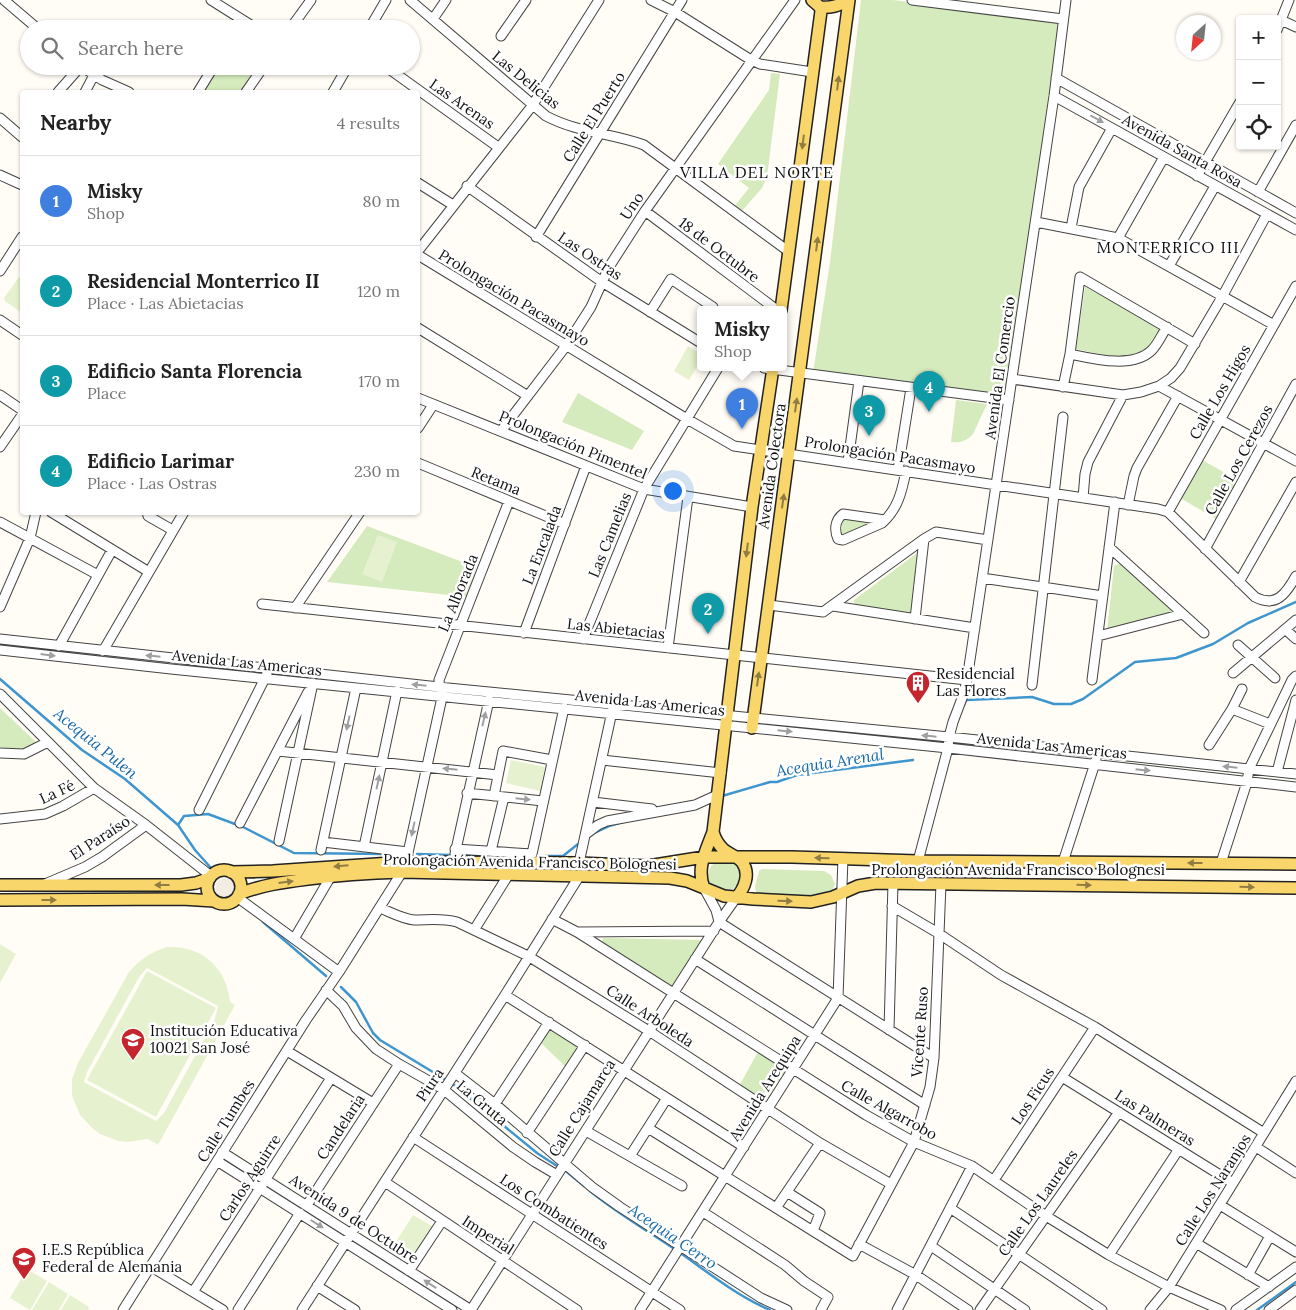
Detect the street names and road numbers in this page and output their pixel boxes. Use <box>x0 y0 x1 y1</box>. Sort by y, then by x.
street label: Las Delicias <box>488 46 564 113</box>
street label: Calle El Puerto <box>558 68 629 166</box>
street label: Las Arenas <box>426 74 499 133</box>
street label: Avenida Santa Rosa <box>1118 109 1246 192</box>
street label: Uno <box>616 188 648 223</box>
street label: 18 de Octubre <box>675 213 764 286</box>
street label: Las Ostras <box>555 227 626 284</box>
street label: Prolongación Pacasmayo <box>435 245 594 350</box>
street label: Avenida El Comercio <box>980 295 1019 442</box>
street label: Calle Los Higos <box>1185 341 1254 443</box>
street label: Calle Los Cerezos <box>1200 401 1277 518</box>
street label: Avenida Colectora <box>753 402 790 531</box>
street label: Prolongación Pimentel <box>496 406 650 483</box>
street label: Prolongación Pacasmayo <box>803 432 977 477</box>
street label: Retama <box>469 462 524 499</box>
street label: Las Camelias <box>584 489 635 580</box>
street label: La Encalada <box>518 502 565 587</box>
street label: La Alborada <box>433 551 482 635</box>
street label: Las Abietacias <box>566 614 666 643</box>
street label: Avenida Las Americas <box>170 645 323 680</box>
street label: Avenida Las Americas <box>573 685 726 720</box>
street label: Avenida Las Americas <box>975 728 1128 763</box>
street label: La Fé <box>36 775 77 808</box>
street label: El Paraíso <box>66 811 134 864</box>
street label: Prolongación Avenida Francisco Bolognesi <box>383 849 677 874</box>
street label: Prolongación Avenida Francisco Bolognesi <box>871 860 1165 879</box>
street label: Calle Arboleda <box>603 980 698 1051</box>
street label: Vicente Ruso <box>907 986 932 1079</box>
street label: Avenida Arequipa <box>724 1031 805 1145</box>
street label: Calle Cajamarca <box>544 1055 619 1160</box>
street label: Los Ficus <box>1007 1063 1058 1128</box>
street label: Piura <box>412 1064 448 1105</box>
street label: Calle Algarrobo <box>838 1075 941 1144</box>
street label: Calle Tumbes <box>193 1076 259 1166</box>
street label: La Gruta <box>453 1076 512 1130</box>
street label: Las Palmeras <box>1112 1085 1199 1150</box>
street label: Candelaria <box>312 1090 369 1163</box>
street label: Calle Los Naranjos <box>1170 1130 1255 1249</box>
street label: Carlos Aguirre <box>214 1131 285 1225</box>
street label: Calle Los Laureles <box>994 1146 1082 1260</box>
street label: Avenida 9 de Octubre <box>285 1169 422 1267</box>
street label: Los Combatientes <box>497 1169 612 1254</box>
street label: Imperial <box>459 1211 518 1258</box>

